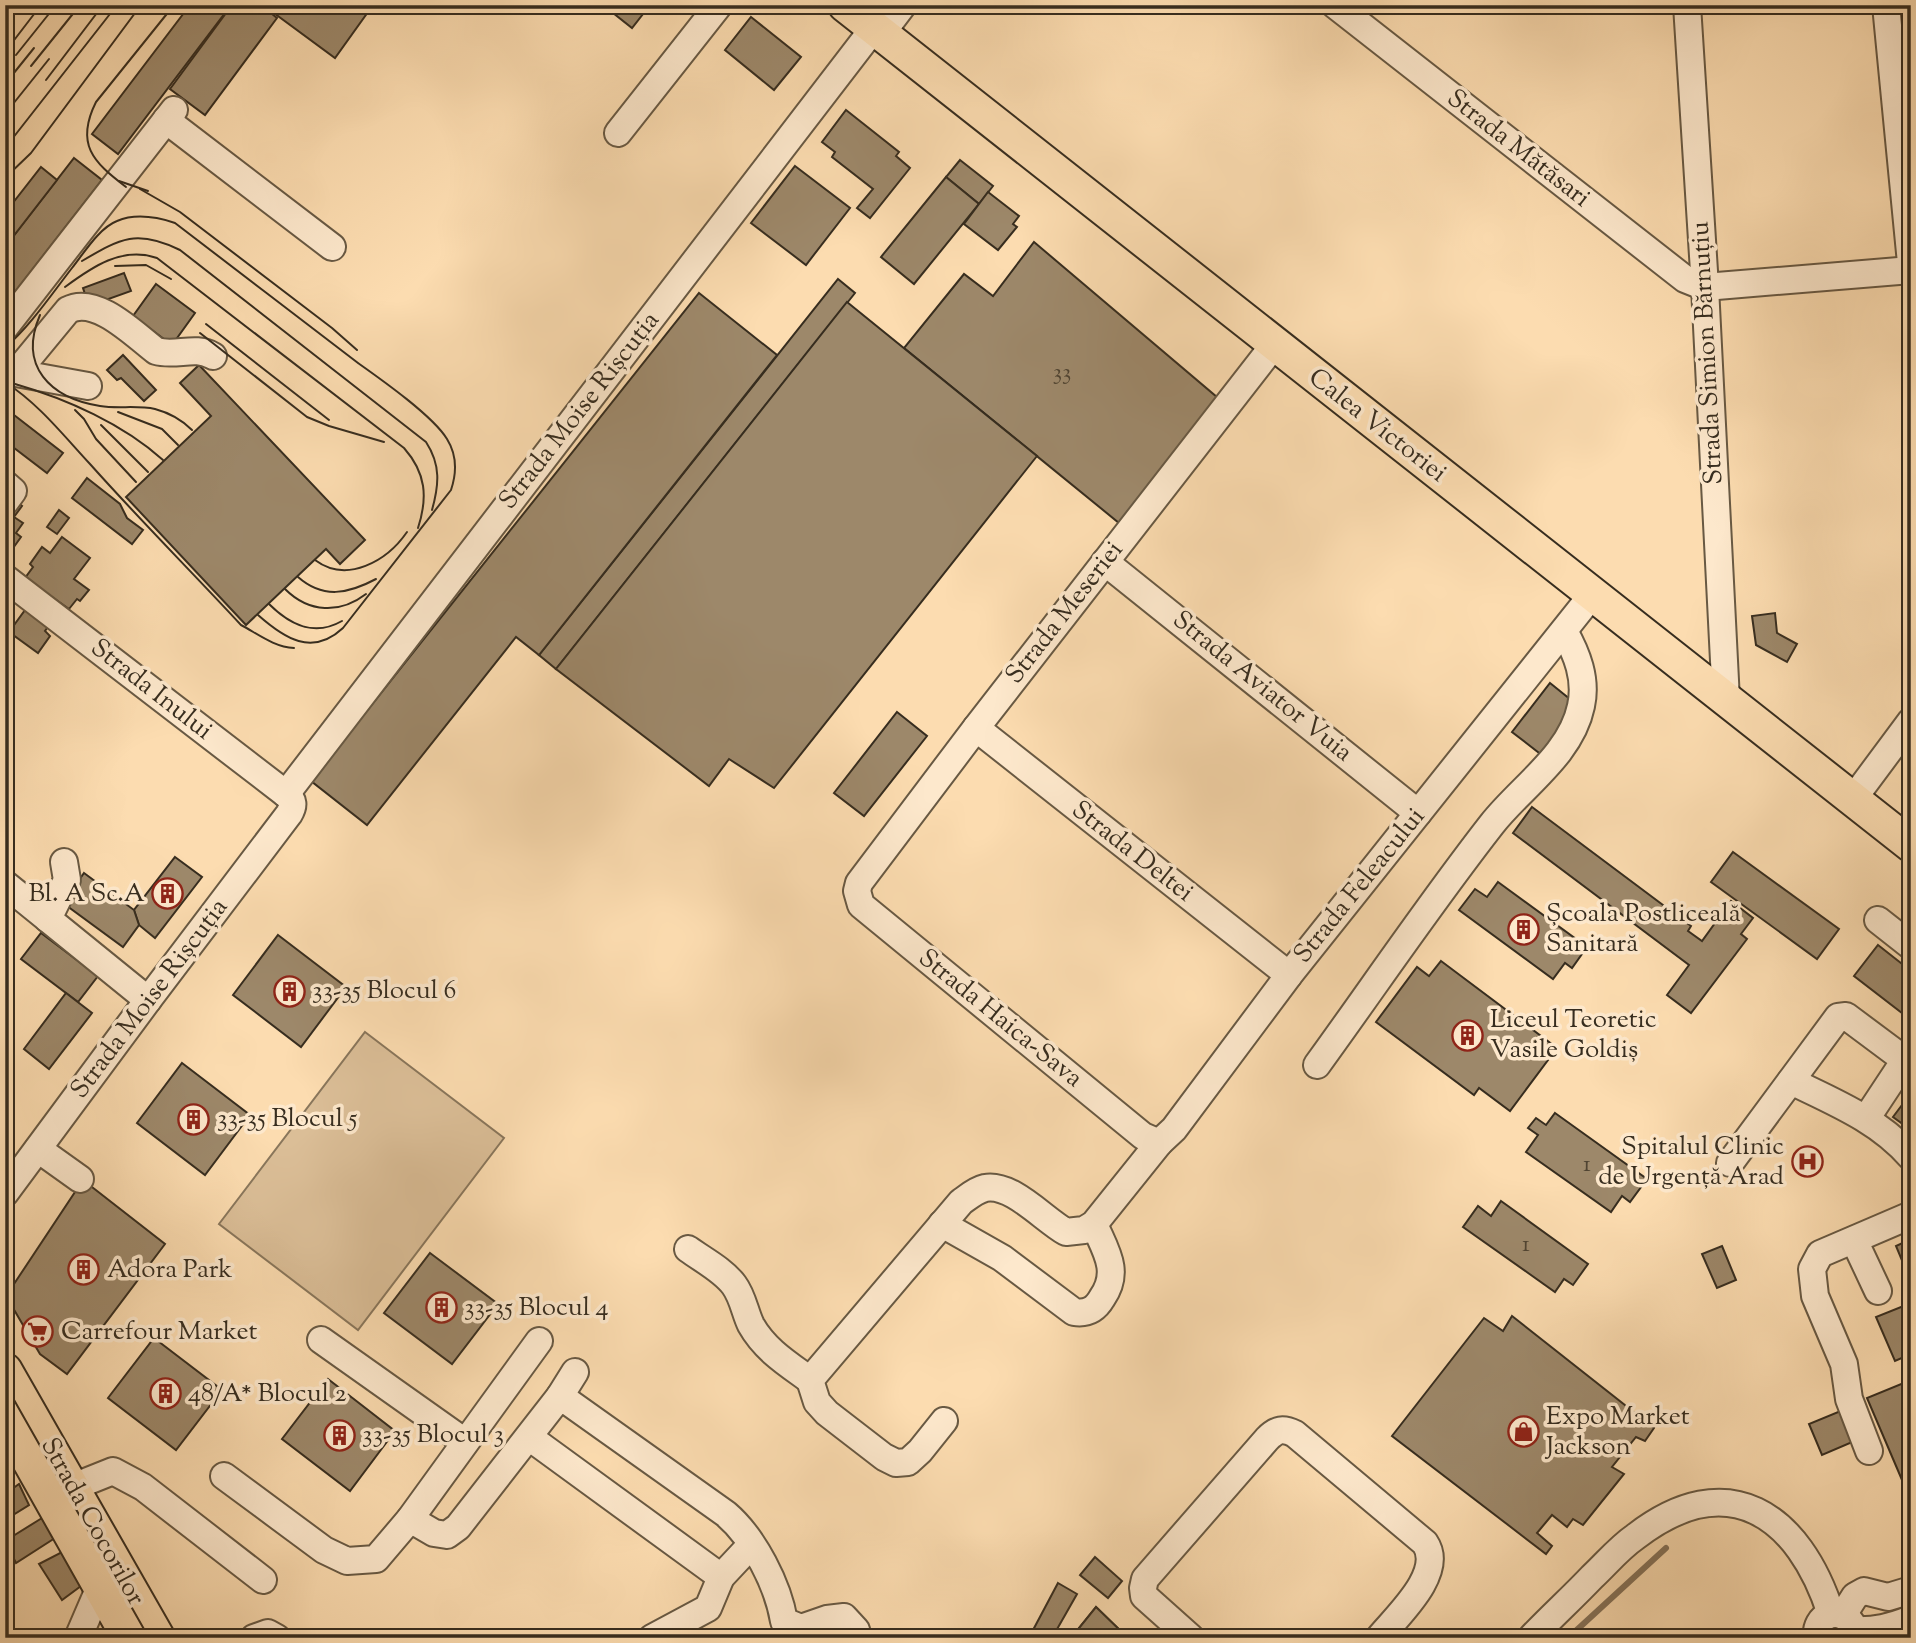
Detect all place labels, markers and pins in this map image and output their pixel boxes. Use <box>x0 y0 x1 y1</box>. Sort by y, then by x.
place label: Bl. A Sc.A <box>29 876 145 913</box>
building icon: Bl. A Sc.A <box>151 877 185 911</box>
place label: Școala Postliceală Sanitară <box>1546 896 1741 963</box>
building icon: Școala Postliceală Sanitară <box>1506 912 1540 946</box>
place label: 33-35 Blocul 6 <box>312 973 456 1010</box>
building icon: 33-35 Blocul 6 <box>272 974 306 1008</box>
place label: Liceul Teoretic Vasile Goldiș <box>1490 1002 1657 1069</box>
building icon: Liceul Teoretic Vasile Goldiș <box>1450 1018 1484 1052</box>
place label: 33-35 Blocul 5 <box>217 1101 358 1138</box>
building icon: 33-35 Blocul 5 <box>177 1102 211 1136</box>
place label: Spitalul Clinic de Urgență Arad <box>1598 1129 1784 1196</box>
hospital icon: Spitalul Clinic de Urgență Arad <box>1790 1145 1824 1179</box>
place label: Adora Park <box>107 1252 232 1289</box>
building icon: Adora Park <box>67 1253 101 1287</box>
place label: 33-35 Blocul 4 <box>464 1290 609 1327</box>
building icon: 33-35 Blocul 4 <box>424 1291 458 1325</box>
place label: Carrefour Market <box>61 1314 258 1351</box>
supermarket icon: Carrefour Market <box>21 1315 55 1349</box>
place label: 48/A* Blocul 2 <box>188 1376 347 1413</box>
building icon: 48/A* Blocul 2 <box>148 1377 182 1411</box>
place label: Expo Market Jackson <box>1544 1399 1690 1466</box>
shop icon: Expo Market Jackson <box>1506 1415 1540 1449</box>
place label: 33-35 Blocul 3 <box>362 1417 504 1454</box>
building icon: 33-35 Blocul 3 <box>322 1418 356 1452</box>

